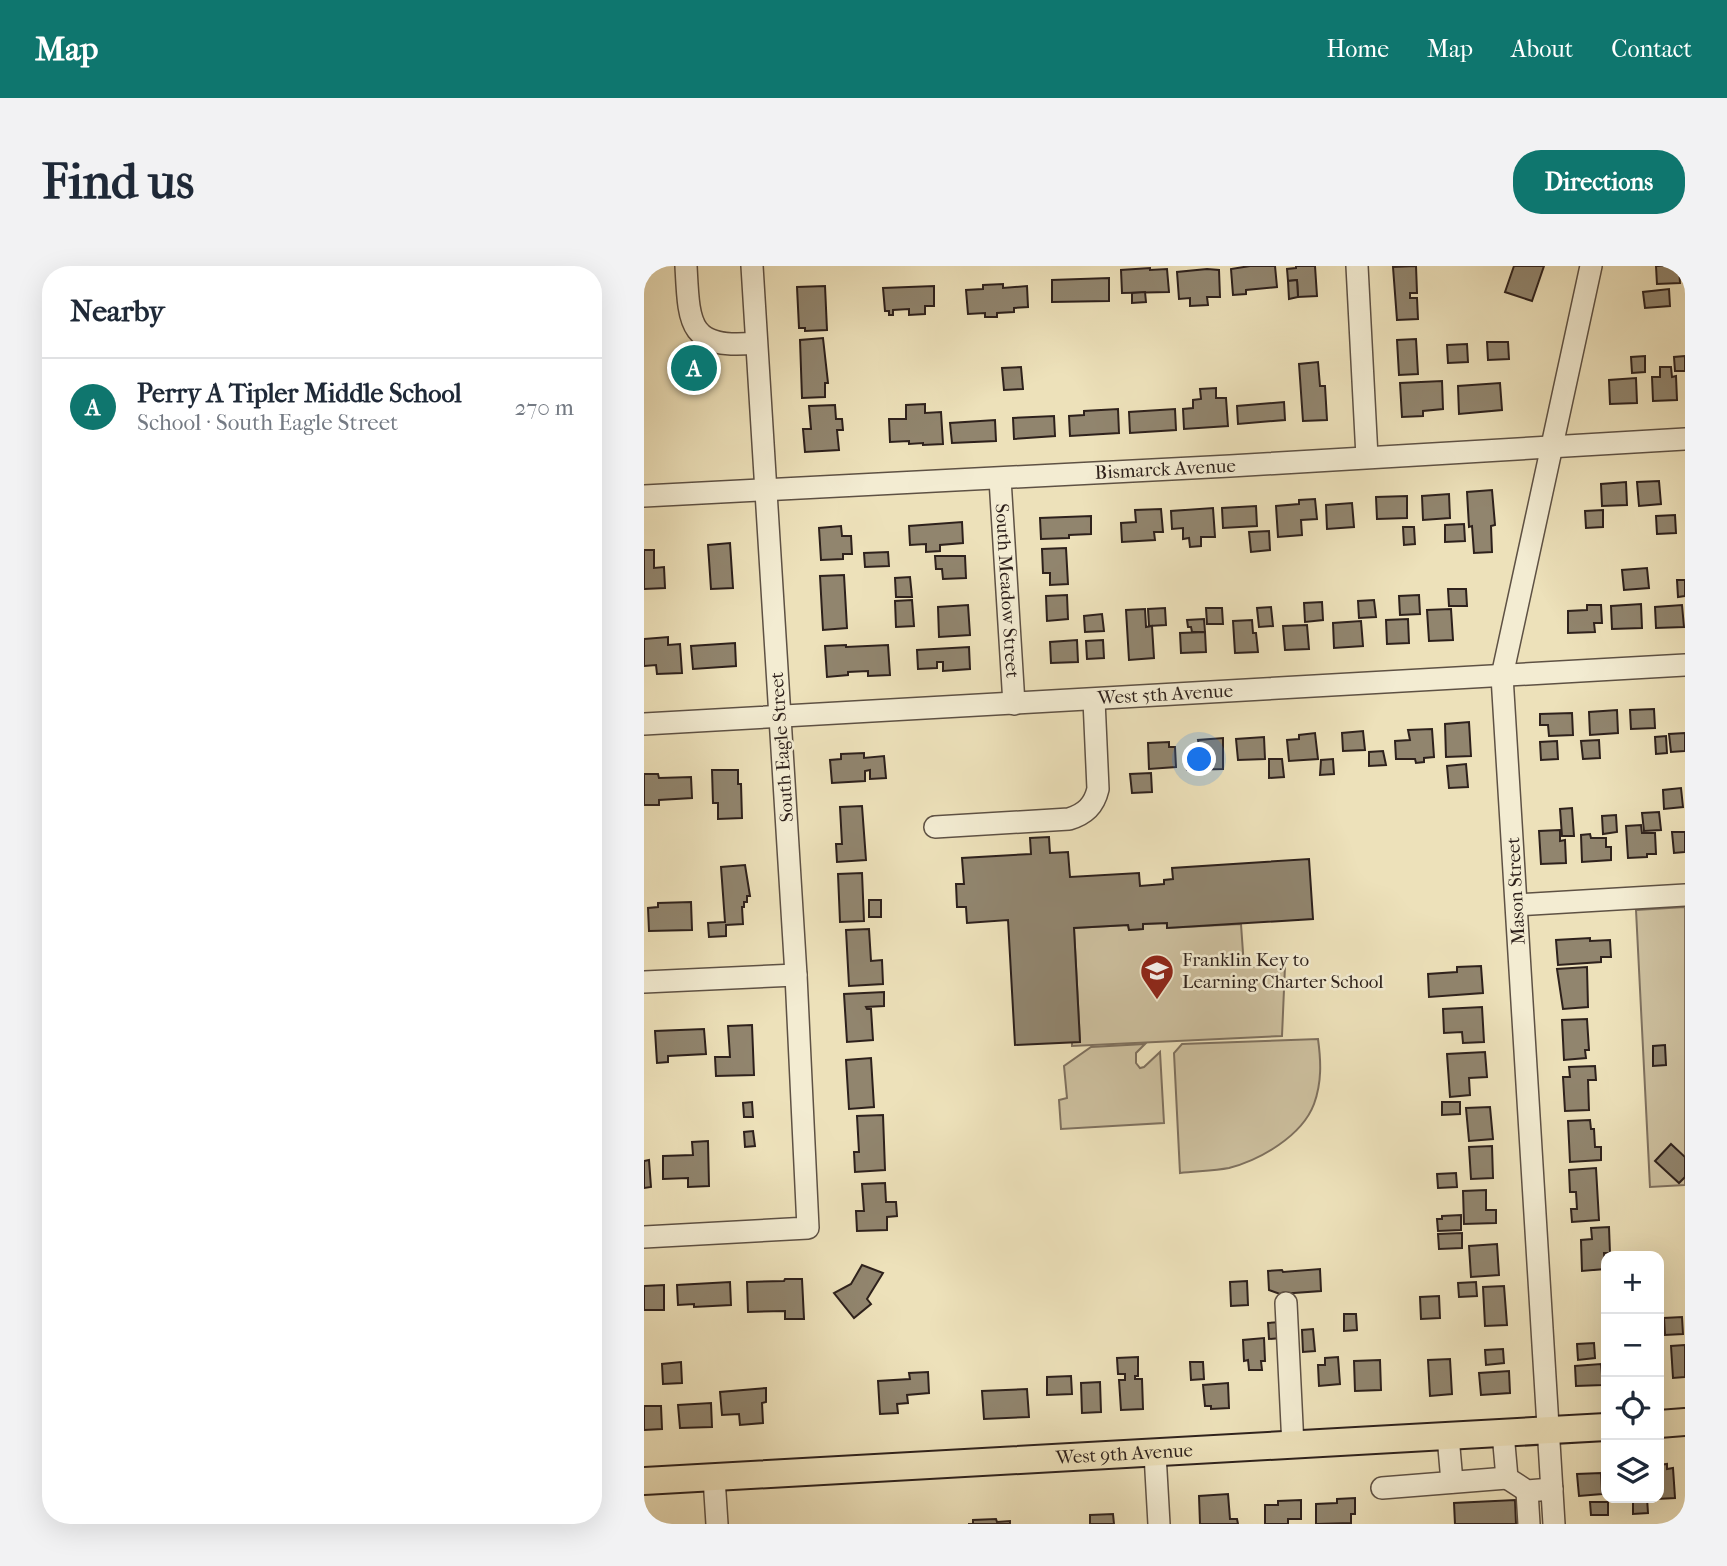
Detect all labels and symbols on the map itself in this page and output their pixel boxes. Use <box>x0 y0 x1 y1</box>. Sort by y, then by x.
pin: A <box>671 342 717 394</box>
street label: Bismarck Avenue <box>1094 455 1236 484</box>
street label: South Meadow Street <box>991 503 1023 679</box>
street label: South Eagle Street <box>766 671 798 823</box>
street label: West 5th Avenue <box>1096 680 1234 709</box>
your location <box>1182 742 1216 776</box>
street label: Mason Street <box>1502 836 1530 945</box>
place label: Franklin Key to Learning Charter School <box>1182 949 1384 993</box>
school or university icon: Franklin Key to Learning Charter School <box>1138 952 1176 1001</box>
street label: West 9th Avenue <box>1054 1439 1194 1469</box>

